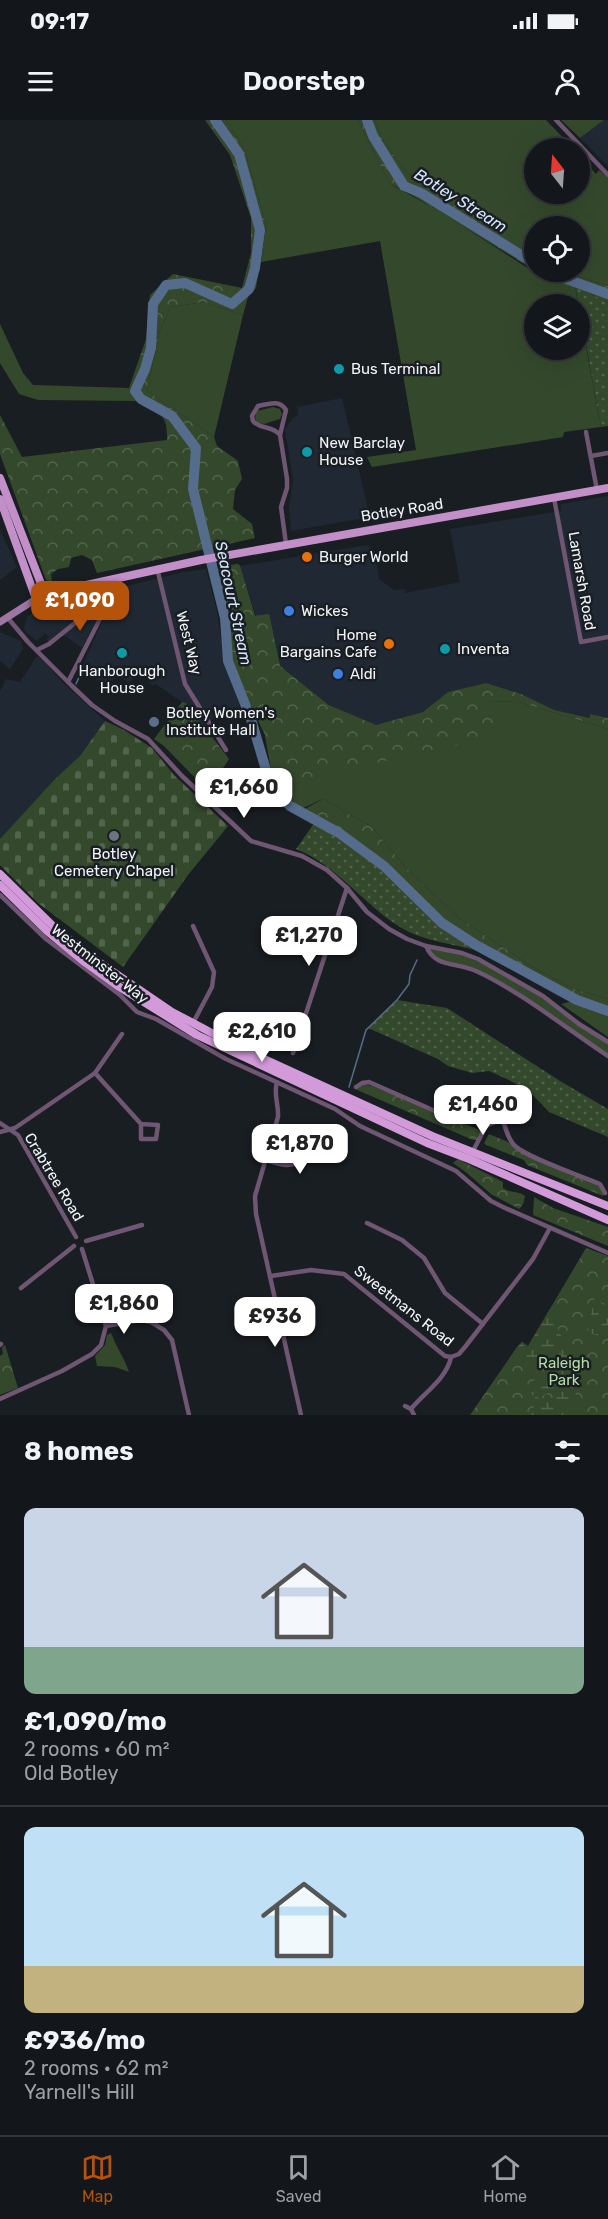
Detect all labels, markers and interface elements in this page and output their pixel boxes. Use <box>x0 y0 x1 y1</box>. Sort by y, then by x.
text: 09:17 <box>30 8 89 35</box>
icon: menu <box>24 65 57 98</box>
text: Doorstep <box>243 65 365 97</box>
icon: person <box>551 65 584 98</box>
north arrow <box>524 138 590 204</box>
map controls <box>524 138 590 360</box>
water label: Botley Stream <box>411 164 510 236</box>
button: locate <box>524 216 590 282</box>
button: layers <box>524 294 590 360</box>
place label: Bus Terminal <box>351 360 440 378</box>
marker: Bus Terminal <box>332 362 346 376</box>
place label: New Barclay House <box>319 434 405 469</box>
marker: New Barclay House <box>300 445 314 459</box>
street label: Botley Road <box>359 495 445 525</box>
street label: Lamarsh Road <box>564 530 600 632</box>
water label: Seacourt Stream <box>211 539 256 667</box>
place label: Burger World <box>319 548 408 566</box>
marker: Burger World <box>300 550 314 564</box>
pin: £1,090 <box>31 581 129 632</box>
text: £1,090 <box>45 588 115 612</box>
place label: Wickes <box>301 602 349 620</box>
marker: Wickes <box>282 604 296 618</box>
street label: West Way <box>172 609 206 677</box>
place label: Home Bargains Cafe <box>280 626 377 661</box>
marker: Home Bargains Cafe <box>382 637 396 651</box>
place label: Inventa <box>457 640 510 658</box>
marker: Inventa <box>438 642 452 656</box>
marker: Hanborough House <box>115 646 129 660</box>
place label: Hanborough House <box>79 662 165 697</box>
place label: Aldi <box>350 665 376 683</box>
marker: Aldi <box>331 667 345 681</box>
place label: Botley Women's Institute Hall <box>166 704 275 739</box>
marker: Botley Women's Institute Hall <box>147 715 161 729</box>
pin: £1,660 <box>195 768 293 819</box>
text: £1,660 <box>209 775 279 799</box>
marker: Botley Cemetery Chapel <box>107 829 121 843</box>
place label: Botley Cemetery Chapel <box>54 845 174 880</box>
pin: £1,270 <box>260 916 358 967</box>
street label: Westminster Way <box>48 920 152 1008</box>
text: £1,270 <box>275 923 343 947</box>
pin: £2,610 <box>213 1012 311 1063</box>
text: £2,610 <box>227 1019 297 1043</box>
pin: £1,460 <box>434 1085 532 1136</box>
text: £1,460 <box>448 1092 518 1116</box>
pin: £1,870 <box>251 1124 349 1175</box>
street label: Crabtree Road <box>20 1129 88 1225</box>
text: £1,870 <box>266 1131 334 1155</box>
street label: Sweetmans Road <box>351 1262 457 1350</box>
pin: £1,860 <box>75 1284 173 1335</box>
text: £1,860 <box>89 1291 159 1315</box>
pin: £936 <box>239 1297 311 1348</box>
text: £936 <box>248 1304 302 1328</box>
park label: Raleigh Park <box>538 1354 590 1389</box>
icon: filters <box>551 1435 584 1468</box>
text: 8 homes <box>24 1436 134 1467</box>
icon: home <box>250 1547 358 1655</box>
text: £1,090/mo <box>24 1706 167 1737</box>
text: 2 rooms · 60 m² <box>24 1737 170 1761</box>
text: Old Botley <box>24 1761 118 1785</box>
icon: home <box>250 1866 358 1974</box>
text: £936/mo <box>24 2025 145 2056</box>
text: 2 rooms · 62 m² <box>24 2056 169 2080</box>
text: Yarnell's Hill <box>24 2080 135 2104</box>
tab: Map <box>81 2151 114 2206</box>
tab: Saved <box>276 2151 321 2206</box>
tab: Home <box>483 2151 527 2206</box>

